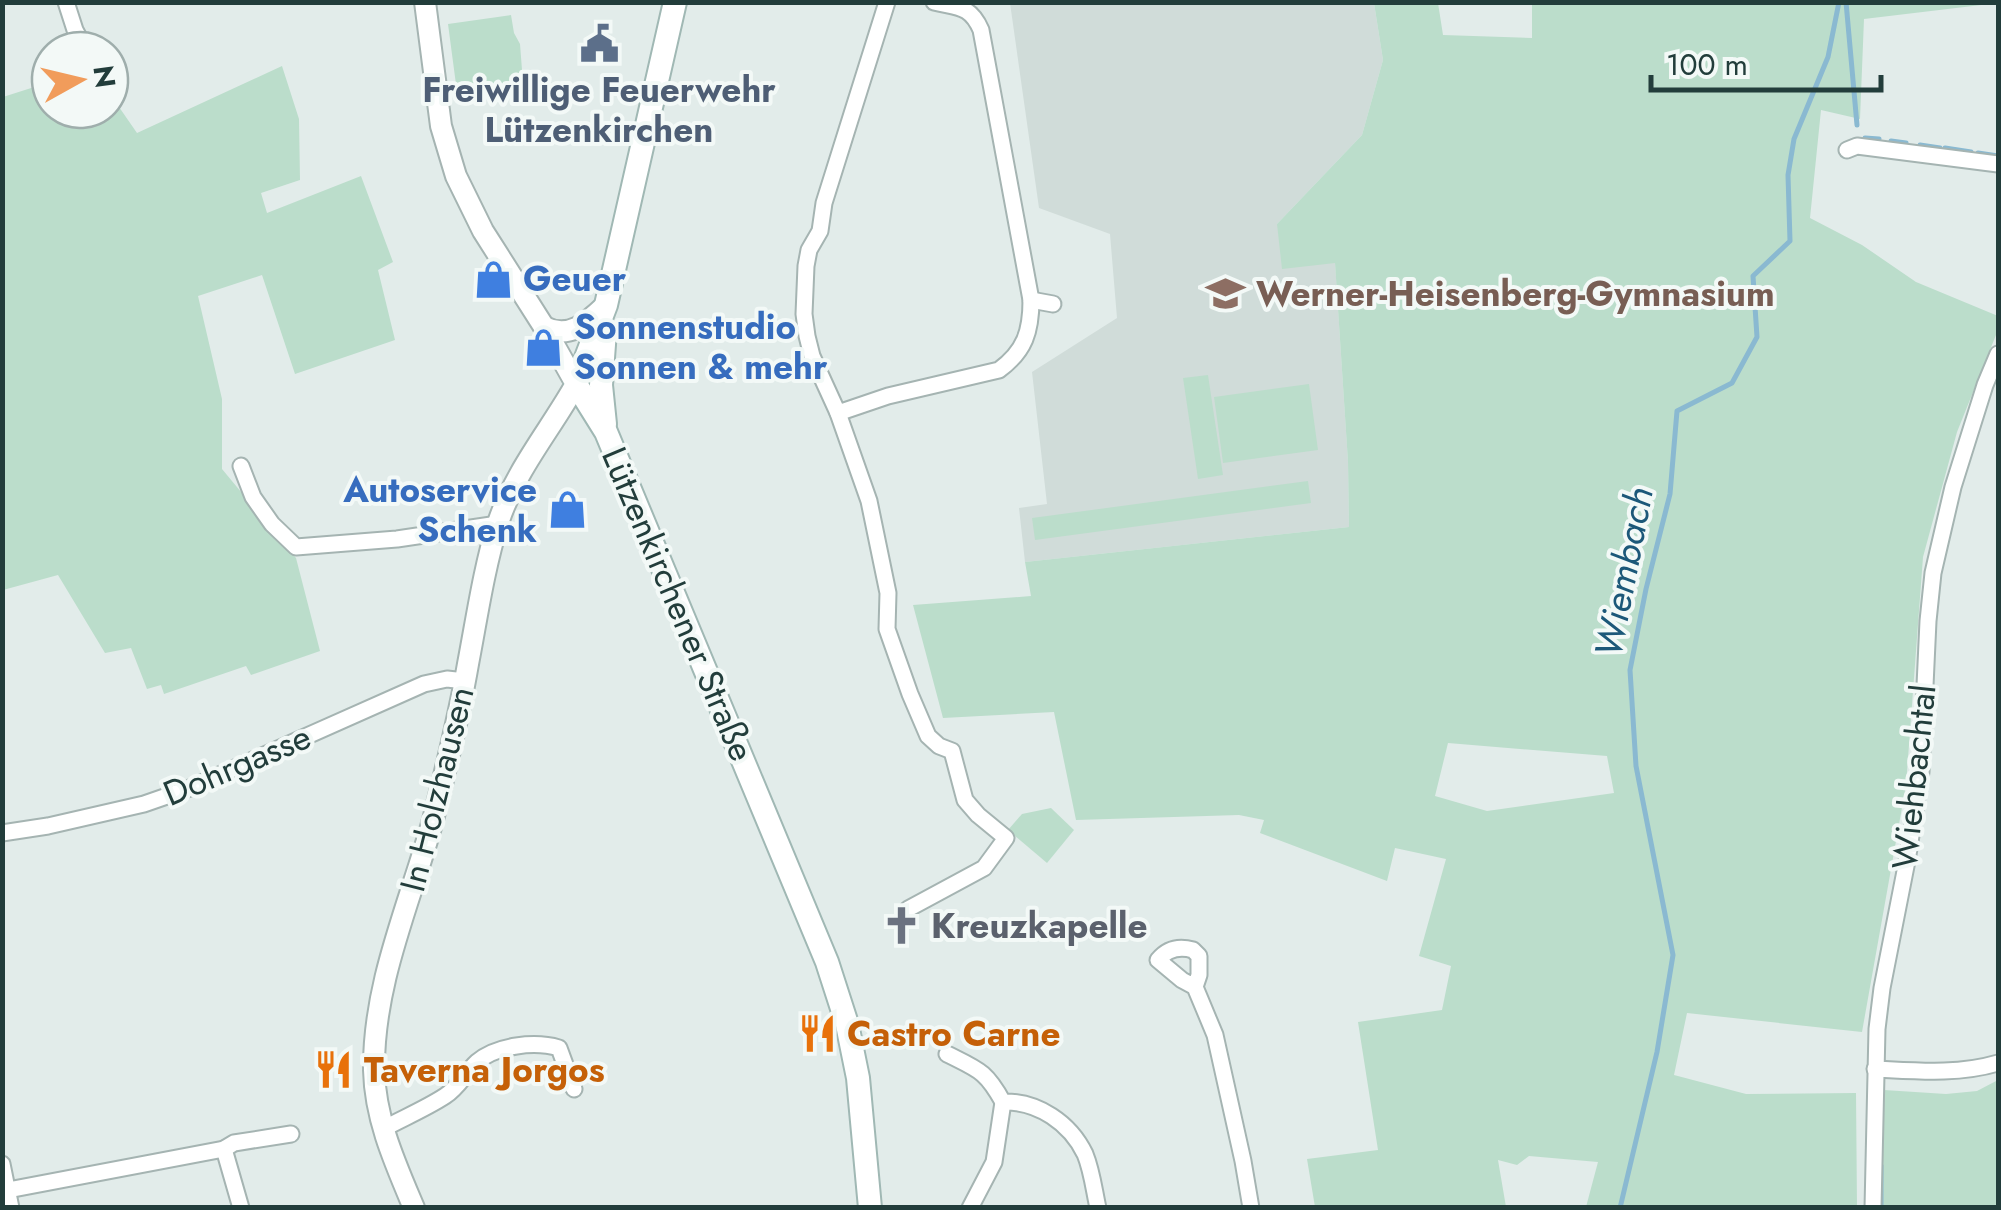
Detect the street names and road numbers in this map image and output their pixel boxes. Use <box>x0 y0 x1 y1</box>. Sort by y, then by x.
street label: Lützenkirchener Straße <box>589 439 767 769</box>
street label: In Holzhausen <box>387 681 487 897</box>
street label: Wiehbachtal <box>1879 682 1949 872</box>
street label: Dohrgasse <box>156 712 318 818</box>

